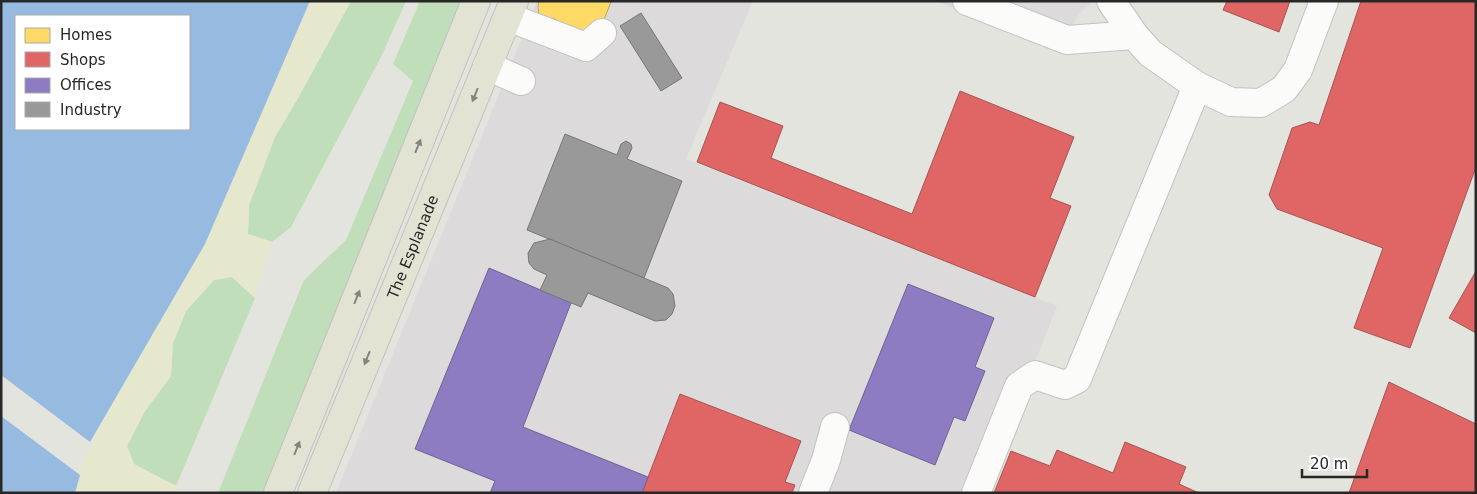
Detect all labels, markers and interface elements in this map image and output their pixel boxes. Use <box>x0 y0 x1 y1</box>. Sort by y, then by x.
legend <box>15 15 190 130</box>
text: Homes <box>60 26 112 44</box>
text: Shops <box>60 51 106 69</box>
text: Offices <box>60 76 112 94</box>
one-way arrow <box>471 88 479 102</box>
text: Industry <box>60 101 122 119</box>
one-way arrow <box>414 138 422 153</box>
street label: The Esplanade <box>383 192 442 302</box>
one-way arrow <box>353 289 361 304</box>
one-way arrow <box>363 351 370 366</box>
one-way arrow <box>293 440 301 455</box>
scale bar <box>1302 446 1367 478</box>
text: 20 m <box>1310 455 1348 473</box>

